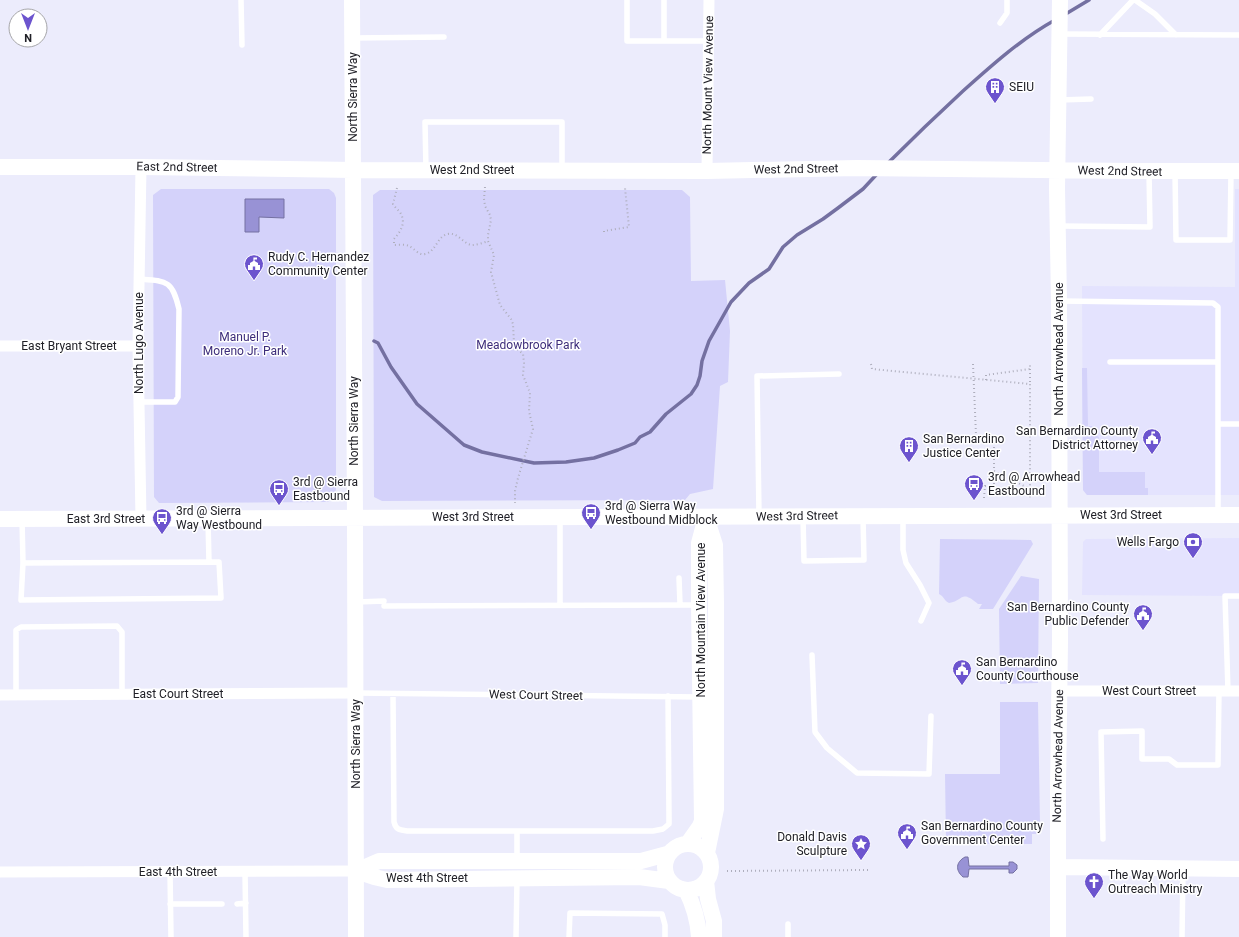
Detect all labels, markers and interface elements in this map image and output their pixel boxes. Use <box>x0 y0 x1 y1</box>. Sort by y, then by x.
north arrow <box>8 8 48 48</box>
street label: North Mount View Avenue <box>700 15 716 155</box>
text: N <box>24 31 32 44</box>
street label: North Sierra Way <box>346 52 360 142</box>
building icon: SEIU <box>984 76 1006 104</box>
place label: SEIU <box>1009 80 1034 94</box>
street label: East 2nd Street <box>136 159 218 175</box>
street label: West 2nd Street <box>754 161 839 177</box>
street label: West 2nd Street <box>430 163 514 177</box>
street label: West 2nd Street <box>1078 163 1163 179</box>
place label: Rudy C. Hernandez Community Center <box>268 250 369 278</box>
public building icon: Rudy C. Hernandez Community Center <box>243 253 265 281</box>
street label: North Arrowhead Avenue <box>1052 282 1066 416</box>
street label: North Lugo Avenue <box>132 292 146 394</box>
park label: Manuel P. Moreno Jr. Park <box>203 330 288 358</box>
park label: Meadowbrook Park <box>476 338 581 352</box>
street label: East Bryant Street <box>21 339 117 353</box>
street label: North Sierra Way <box>347 376 361 466</box>
place label: San Bernardino County District Attorney <box>1016 424 1138 452</box>
public building icon: San Bernardino County District Attorney <box>1141 427 1163 455</box>
place label: San Bernardino Justice Center <box>923 432 1005 460</box>
building icon: San Bernardino Justice Center <box>898 435 920 463</box>
place label: 3rd @ Arrowhead Eastbound <box>988 470 1080 498</box>
bus stop icon: 3rd @ Arrowhead Eastbound <box>963 473 985 501</box>
place label: 3rd @ Sierra Eastbound <box>293 475 358 503</box>
bus stop icon: 3rd @ Sierra Eastbound <box>268 478 290 506</box>
place label: 3rd @ Sierra Way Westbound Midblock <box>605 499 718 527</box>
bus stop icon: 3rd @ Sierra Way Westbound Midblock <box>580 502 602 530</box>
place label: 3rd @ Sierra Way Westbound <box>176 504 262 532</box>
bus stop icon: 3rd @ Sierra Way Westbound <box>151 507 173 535</box>
street label: West 3rd Street <box>756 508 838 524</box>
street label: West 3rd Street <box>1080 508 1162 522</box>
street label: West 3rd Street <box>432 510 514 524</box>
street label: East 3rd Street <box>67 512 145 526</box>
bank icon: Wells Fargo <box>1182 531 1204 559</box>
place label: Wells Fargo <box>1117 535 1179 549</box>
street label: North Mountain View Avenue <box>694 543 708 697</box>
place label: San Bernardino County Public Defender <box>1007 600 1129 628</box>
public building icon: San Bernardino County Public Defender <box>1132 603 1154 631</box>
place label: San Bernardino County Courthouse <box>976 655 1079 683</box>
public building icon: San Bernardino County Courthouse <box>951 658 973 686</box>
street label: West Court Street <box>1102 684 1196 698</box>
street label: East Court Street <box>133 687 223 701</box>
street label: West Court Street <box>489 687 583 703</box>
street label: North Arrowhead Avenue <box>1050 689 1066 823</box>
street label: North Sierra Way <box>349 699 363 789</box>
place label: San Bernardino County Government Center <box>921 819 1043 847</box>
public building icon: San Bernardino County Government Center <box>896 822 918 850</box>
place label: Donald Davis Sculpture <box>777 830 847 858</box>
place icon: Donald Davis Sculpture <box>850 833 872 861</box>
street label: East 4th Street <box>139 865 217 879</box>
place label: The Way World Outreach Ministry <box>1108 868 1203 896</box>
street label: West 4th Street <box>386 871 468 885</box>
church icon: The Way World Outreach Ministry <box>1083 871 1105 899</box>

